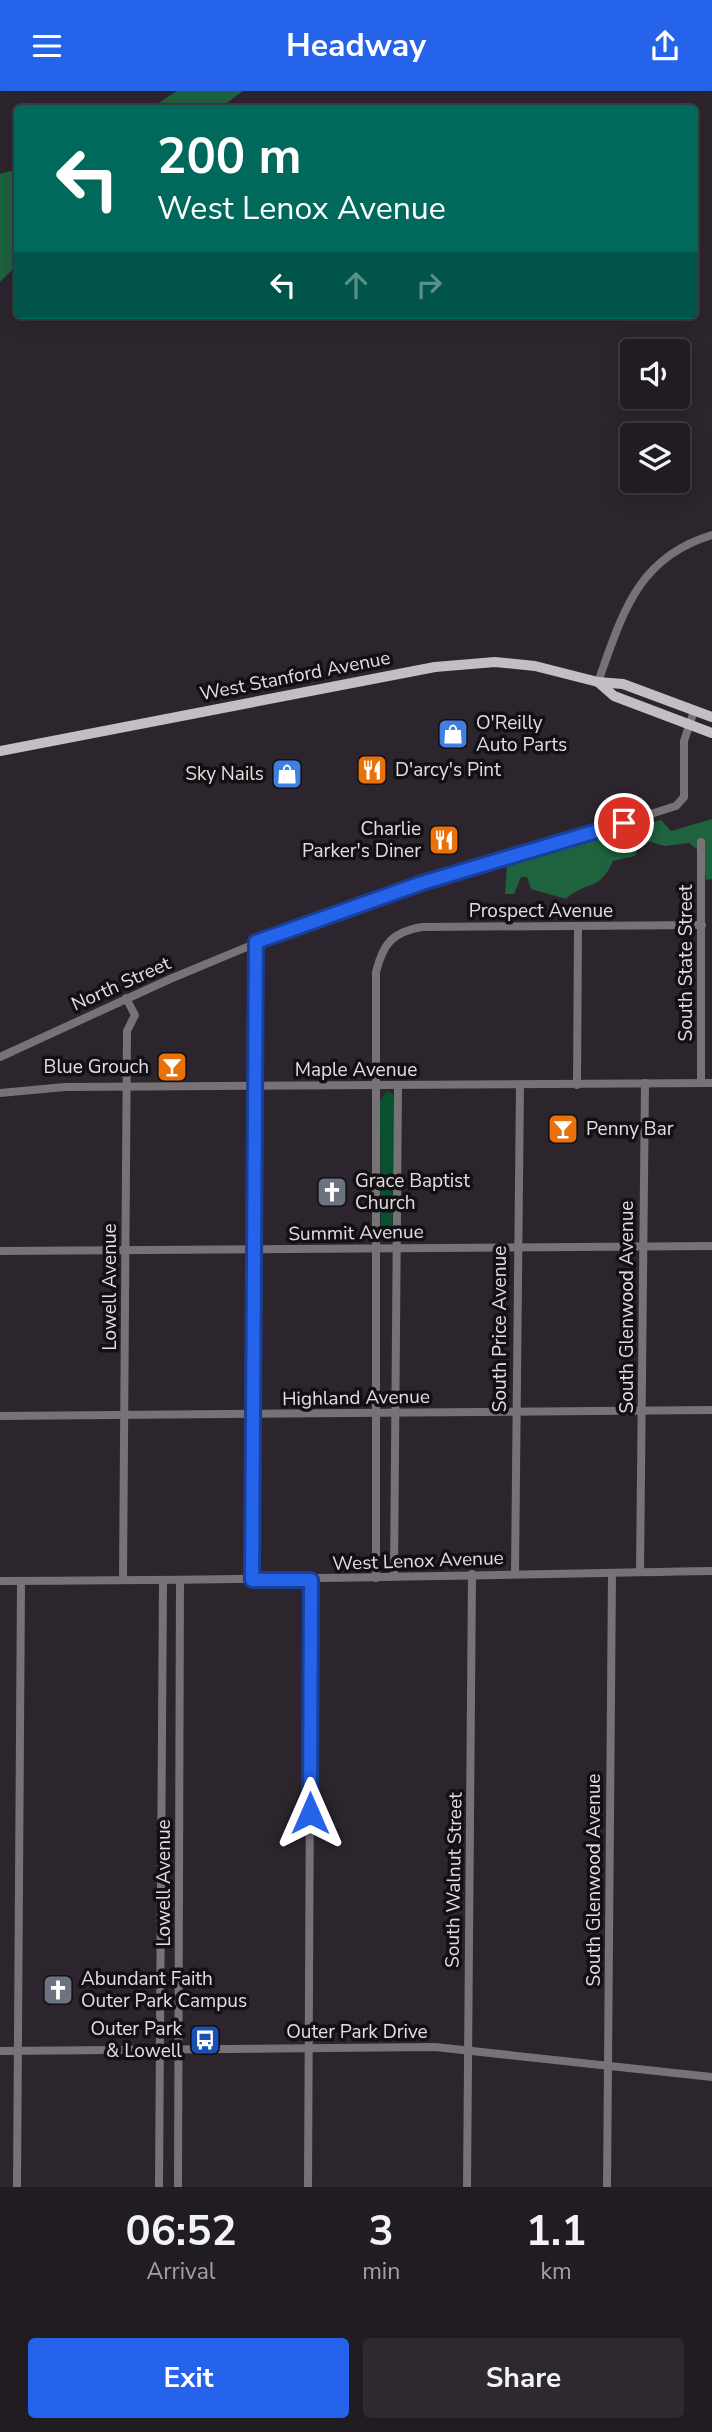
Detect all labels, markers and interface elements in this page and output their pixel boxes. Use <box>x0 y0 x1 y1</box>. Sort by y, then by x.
text: Headway <box>286 24 426 67</box>
icon: menu <box>28 27 66 65</box>
icon: share <box>646 27 684 65</box>
text: 200 m <box>157 123 301 190</box>
icon: left <box>42 133 133 224</box>
text: West Lenox Avenue <box>157 187 446 230</box>
icon: left <box>264 266 302 304</box>
icon: ahead <box>337 266 375 304</box>
icon: right <box>410 266 448 304</box>
map controls <box>620 339 690 493</box>
button: sound <box>620 339 690 409</box>
button: layers <box>620 423 690 493</box>
street label: West Stanford Avenue <box>198 645 392 707</box>
place label: O'Reilly Auto Parts <box>476 710 567 758</box>
shop icon: O'Reilly Auto Parts <box>436 717 470 751</box>
restaurant icon: D'arcy's Pint <box>355 753 389 787</box>
shop icon: Sky Nails <box>270 757 304 791</box>
place label: D'arcy's Pint <box>395 757 501 783</box>
place label: Sky Nails <box>185 761 264 787</box>
pin <box>594 793 654 853</box>
icon: arrive <box>605 804 643 842</box>
place label: Charlie Parker's Diner <box>302 816 421 864</box>
restaurant icon: Charlie Parker's Diner <box>427 823 461 857</box>
street label: South State Street <box>673 884 699 1042</box>
street label: Prospect Avenue <box>469 898 613 924</box>
street label: North Street <box>67 950 175 1017</box>
bar icon: Blue Grouch <box>155 1050 189 1084</box>
place label: Blue Grouch <box>44 1054 149 1080</box>
street label: Maple Avenue <box>295 1057 417 1083</box>
bar icon: Penny Bar <box>546 1112 580 1146</box>
place label: Penny Bar <box>586 1116 674 1142</box>
place label: Grace Baptist Church <box>355 1168 470 1216</box>
church icon: Grace Baptist Church <box>315 1175 349 1209</box>
street label: South Glenwood Avenue <box>614 1201 640 1413</box>
street label: Summit Avenue <box>288 1219 424 1247</box>
street label: Lowell Avenue <box>97 1223 123 1351</box>
street label: South Price Avenue <box>487 1246 513 1412</box>
street label: Highland Avenue <box>282 1384 430 1412</box>
street label: West Lenox Avenue <box>332 1545 504 1577</box>
street label: South Glenwood Avenue <box>581 1774 607 1986</box>
position arrow <box>273 1776 347 1850</box>
street label: South Walnut Street <box>439 1792 469 1968</box>
street label: Lowell Avenue <box>151 1819 177 1947</box>
place label: Abundant Faith Outer Park Campus <box>81 1966 247 2014</box>
church icon: Abundant Faith Outer Park Campus <box>41 1973 75 2007</box>
place label: Outer Park & Lowell <box>90 2016 182 2064</box>
street label: Outer Park Drive <box>286 2019 428 2045</box>
bus stop icon: Outer Park & Lowell <box>188 2023 222 2057</box>
text: 06:52 <box>125 2203 237 2260</box>
text: 3 <box>369 2203 394 2260</box>
text: 1.1 <box>526 2203 587 2260</box>
text: Arrival <box>146 2256 216 2287</box>
text: min <box>362 2256 400 2287</box>
text: km <box>540 2256 572 2287</box>
button: Exit <box>28 2338 349 2418</box>
button: Share <box>363 2338 684 2418</box>

